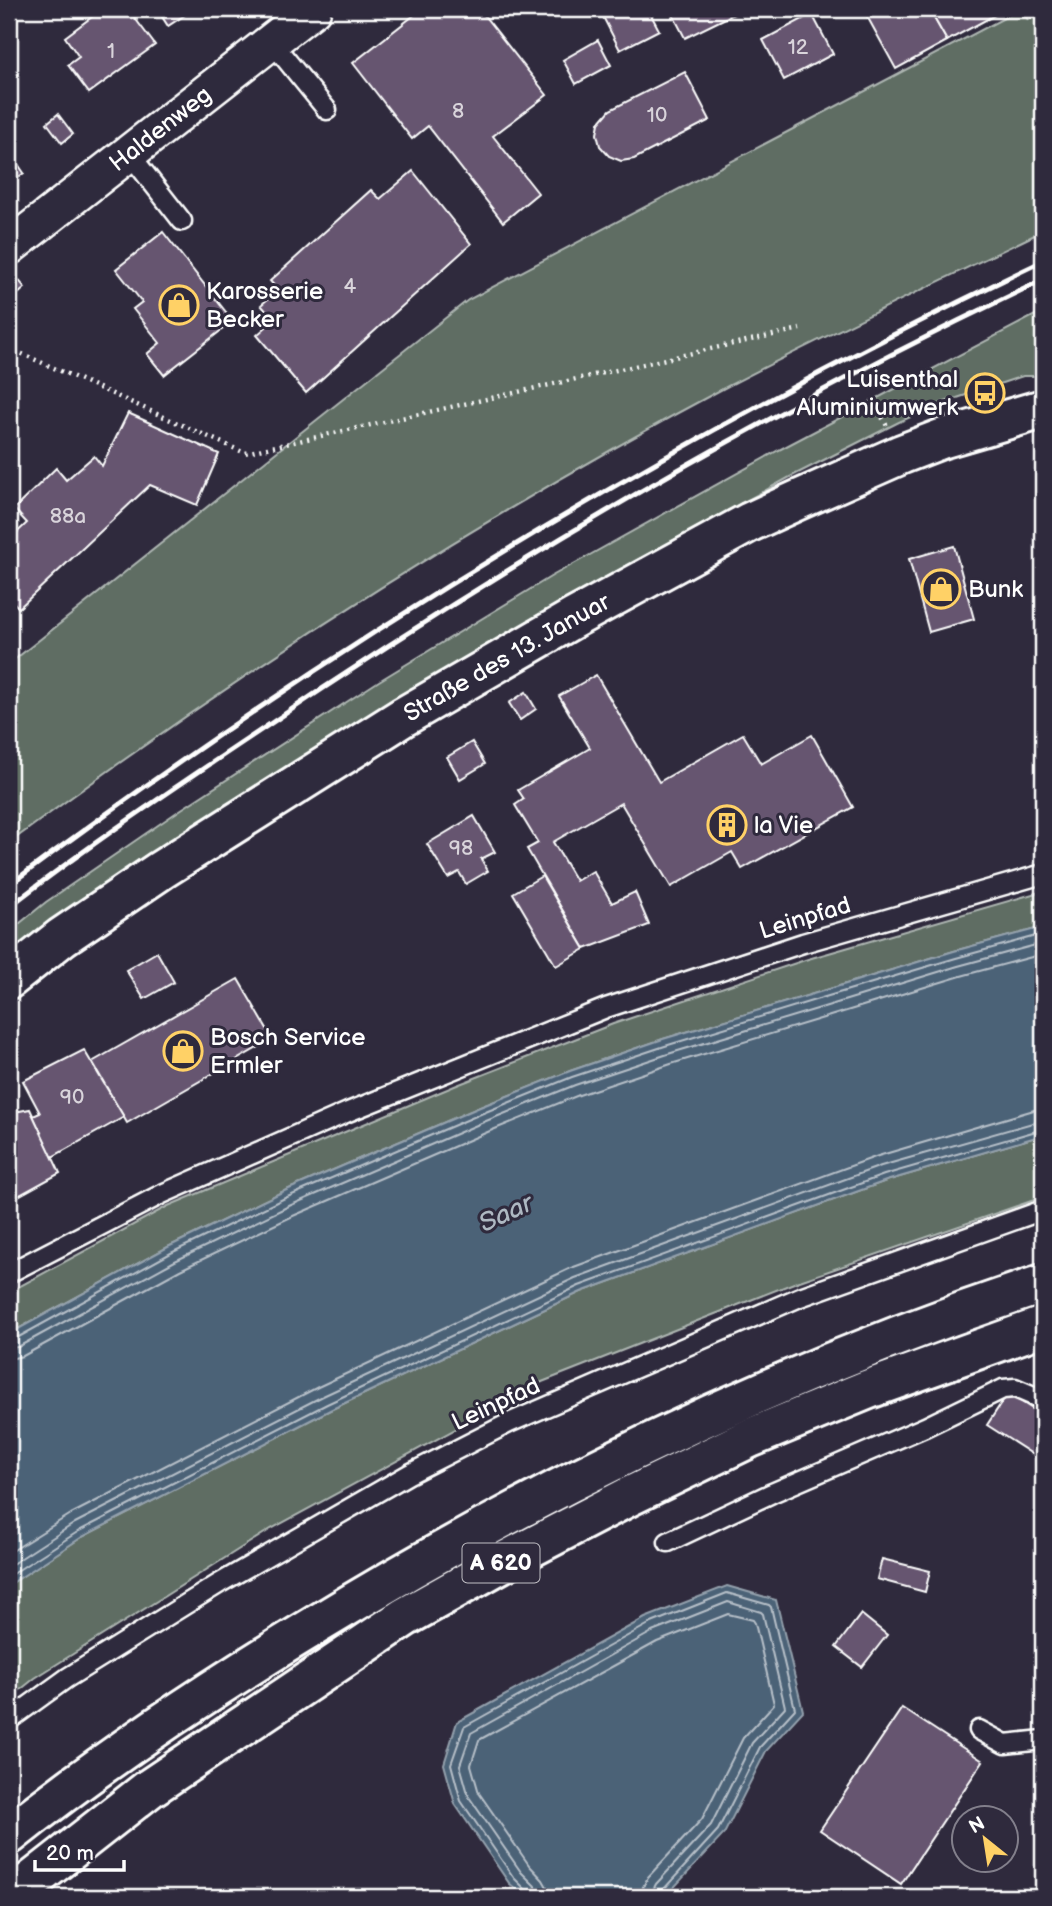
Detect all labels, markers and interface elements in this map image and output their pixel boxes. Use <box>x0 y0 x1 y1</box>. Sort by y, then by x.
house number: 12 <box>788 35 809 60</box>
house number: 1 <box>107 39 115 64</box>
street label: Haldenweg <box>103 80 217 178</box>
house number: 8 <box>452 99 464 124</box>
house number: 10 <box>647 103 667 128</box>
house number: 4 <box>344 274 357 299</box>
place label: Karosserie Becker <box>206 277 323 334</box>
shop icon: Karosserie Becker <box>158 284 200 326</box>
place label: Luisenthal Aluminiumwerk <box>796 365 958 422</box>
bus stop icon: Luisenthal Aluminiumwerk <box>964 372 1006 414</box>
house number: 88a <box>50 504 86 529</box>
shop icon: Bunk <box>920 568 962 610</box>
place label: Bunk <box>968 575 1023 604</box>
street label: Straße des 13. Januar <box>398 587 615 728</box>
building icon: la Vie <box>706 804 748 846</box>
place label: la Vie <box>754 811 813 840</box>
house number: 98 <box>449 836 473 861</box>
street label: Leinpfad <box>756 890 854 946</box>
place label: Bosch Service Ermler <box>210 1023 366 1080</box>
shop icon: Bosch Service Ermler <box>162 1030 204 1072</box>
house number: 90 <box>60 1085 84 1110</box>
water label: Saar <box>474 1188 539 1240</box>
street label: Leinpfad <box>447 1371 545 1437</box>
road number: A 620 <box>462 1544 540 1582</box>
north arrow <box>950 1804 1020 1874</box>
text: N <box>965 1812 989 1839</box>
scale bar <box>35 1829 124 1873</box>
text: 20 m <box>46 1841 94 1866</box>

